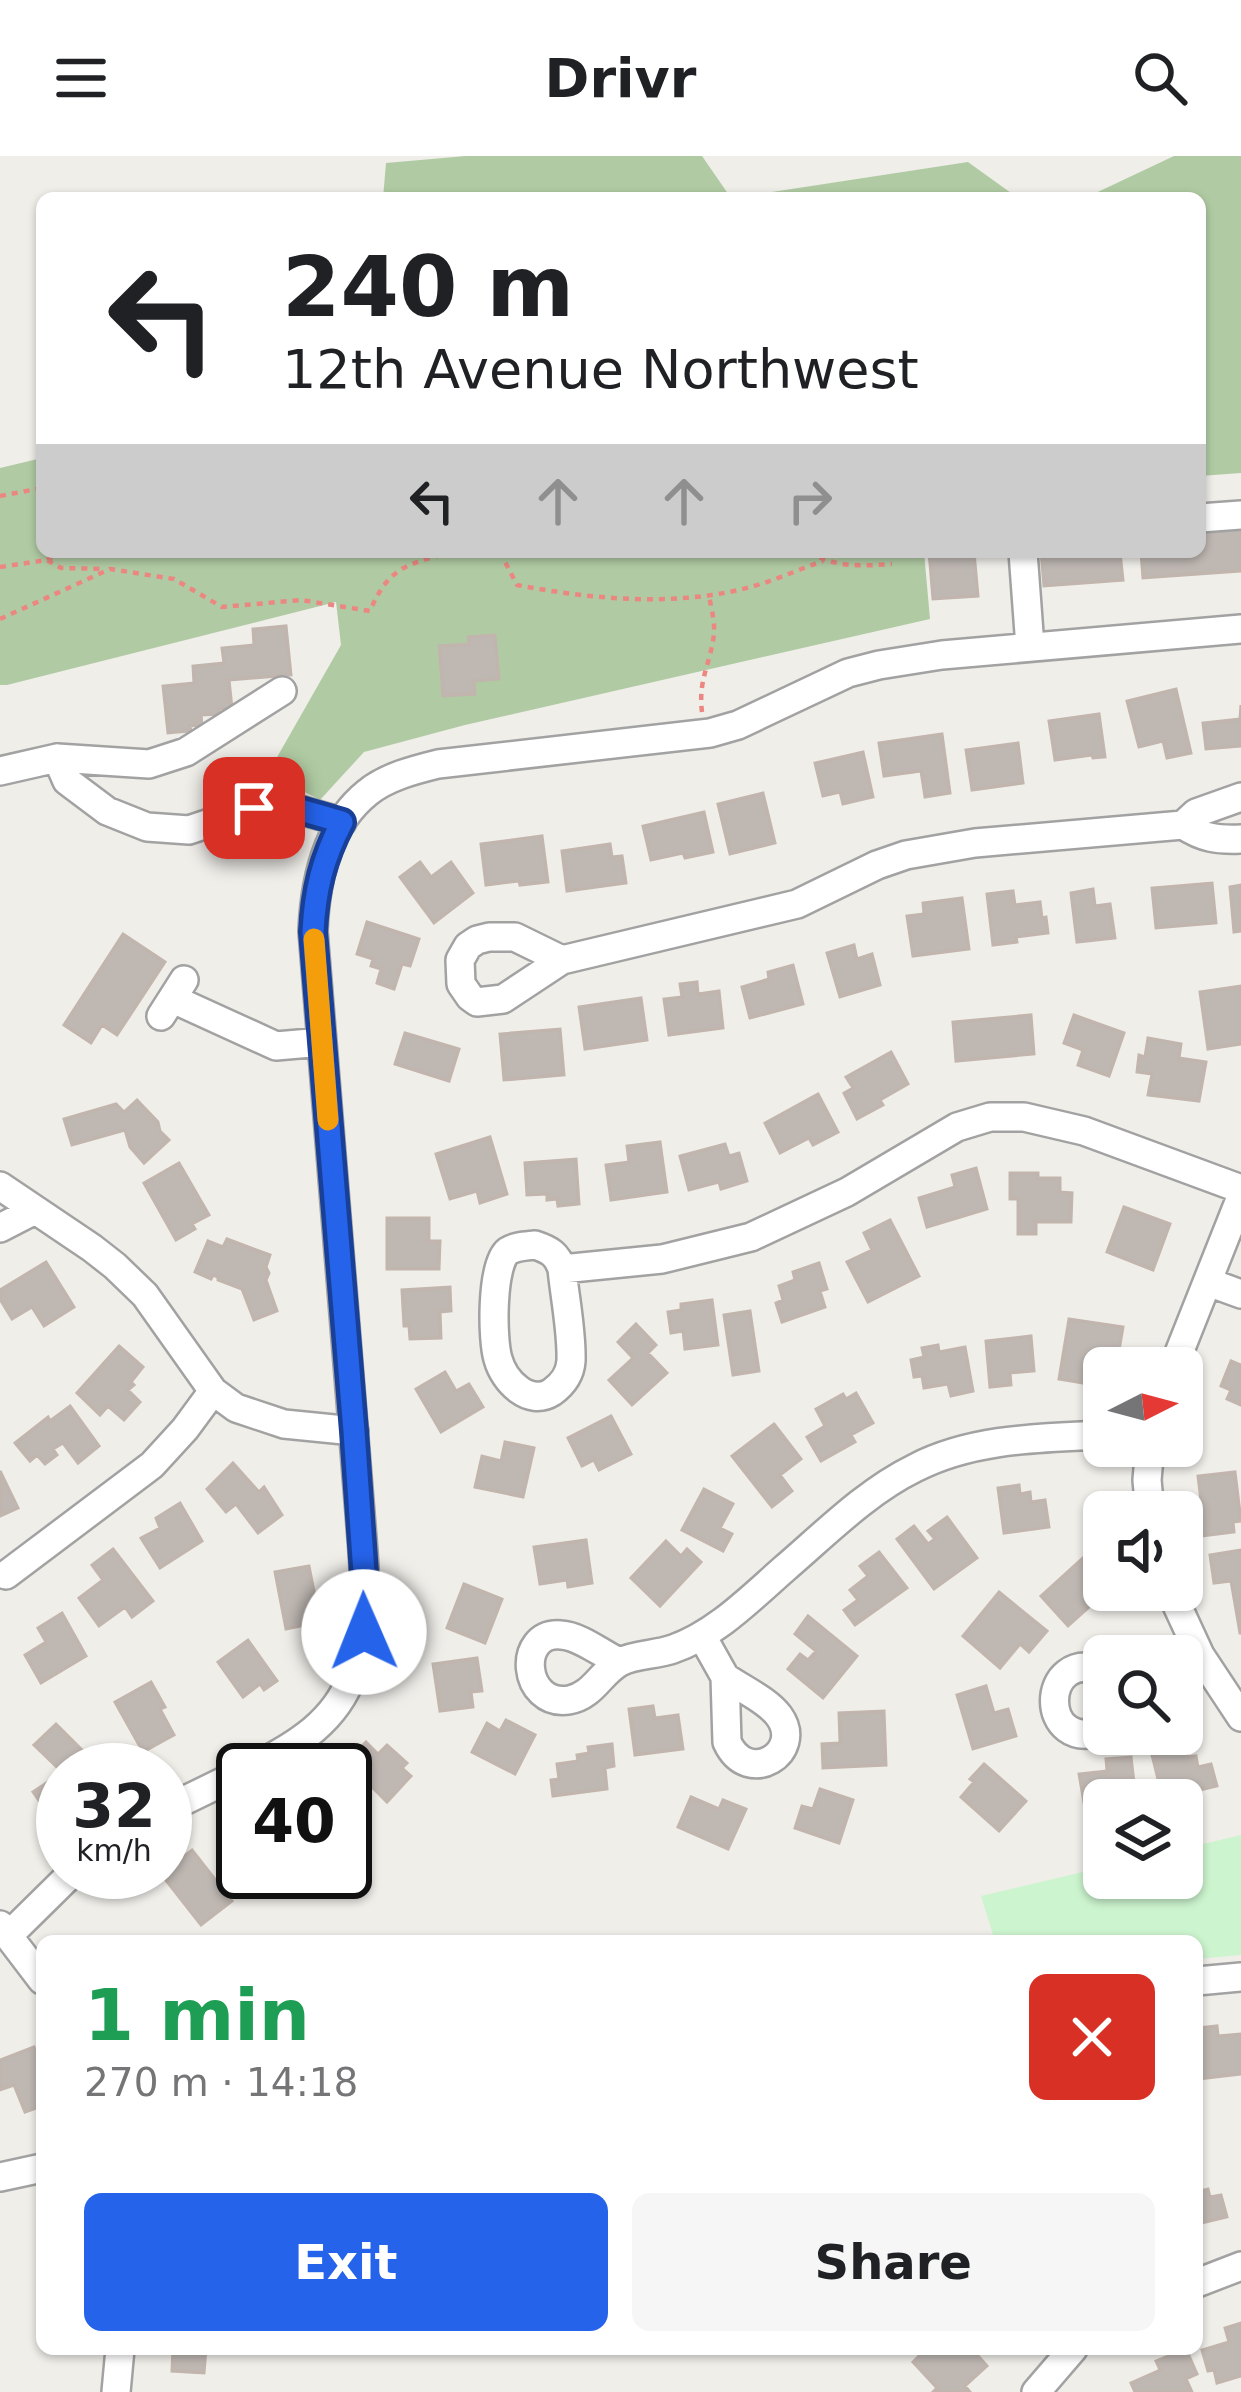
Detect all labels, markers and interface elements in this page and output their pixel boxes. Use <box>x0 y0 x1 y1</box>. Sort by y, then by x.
icon: menu <box>48 45 114 111</box>
icon: search <box>1127 45 1193 111</box>
text: Drivr <box>545 47 696 110</box>
text: 240 m <box>282 238 574 336</box>
icon: left <box>84 240 240 396</box>
text: 12th Avenue Northwest <box>282 338 919 401</box>
icon: left <box>399 468 465 534</box>
icon: ahead <box>525 468 591 534</box>
icon: ahead <box>651 468 717 534</box>
icon: right <box>777 468 843 534</box>
pin <box>203 757 305 859</box>
icon: arrive <box>221 775 287 841</box>
north arrow <box>1083 1347 1203 1467</box>
map controls <box>1083 1347 1203 1899</box>
button: sound <box>1083 1491 1203 1611</box>
position arrow <box>301 1569 427 1695</box>
button: search <box>1083 1635 1203 1755</box>
speed limit sign: 40 <box>216 1743 372 1899</box>
text: 32 <box>72 1771 156 1841</box>
button: layers <box>1083 1779 1203 1899</box>
text: km/h <box>76 1833 152 1868</box>
text: 1 min <box>84 1973 310 2057</box>
button: close <box>1029 1974 1155 2100</box>
text: 270 m · 14:18 <box>84 2060 358 2105</box>
button: Exit <box>84 2193 608 2331</box>
button: Share <box>632 2193 1155 2331</box>

